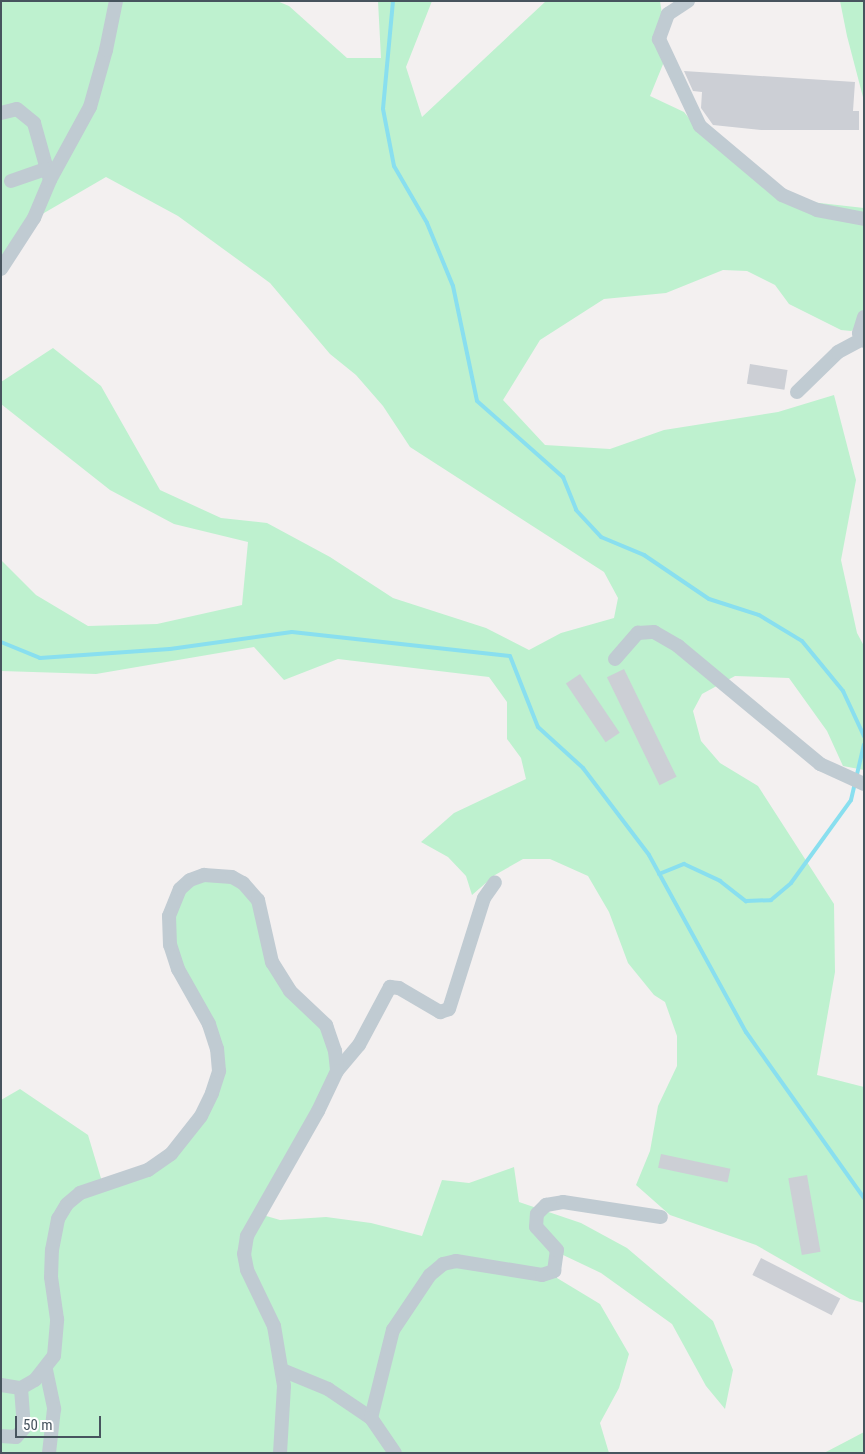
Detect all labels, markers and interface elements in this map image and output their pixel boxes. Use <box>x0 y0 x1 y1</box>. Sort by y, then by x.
scale bar <box>18 1406 104 1438</box>
text: 50 m <box>23 1416 53 1434</box>

